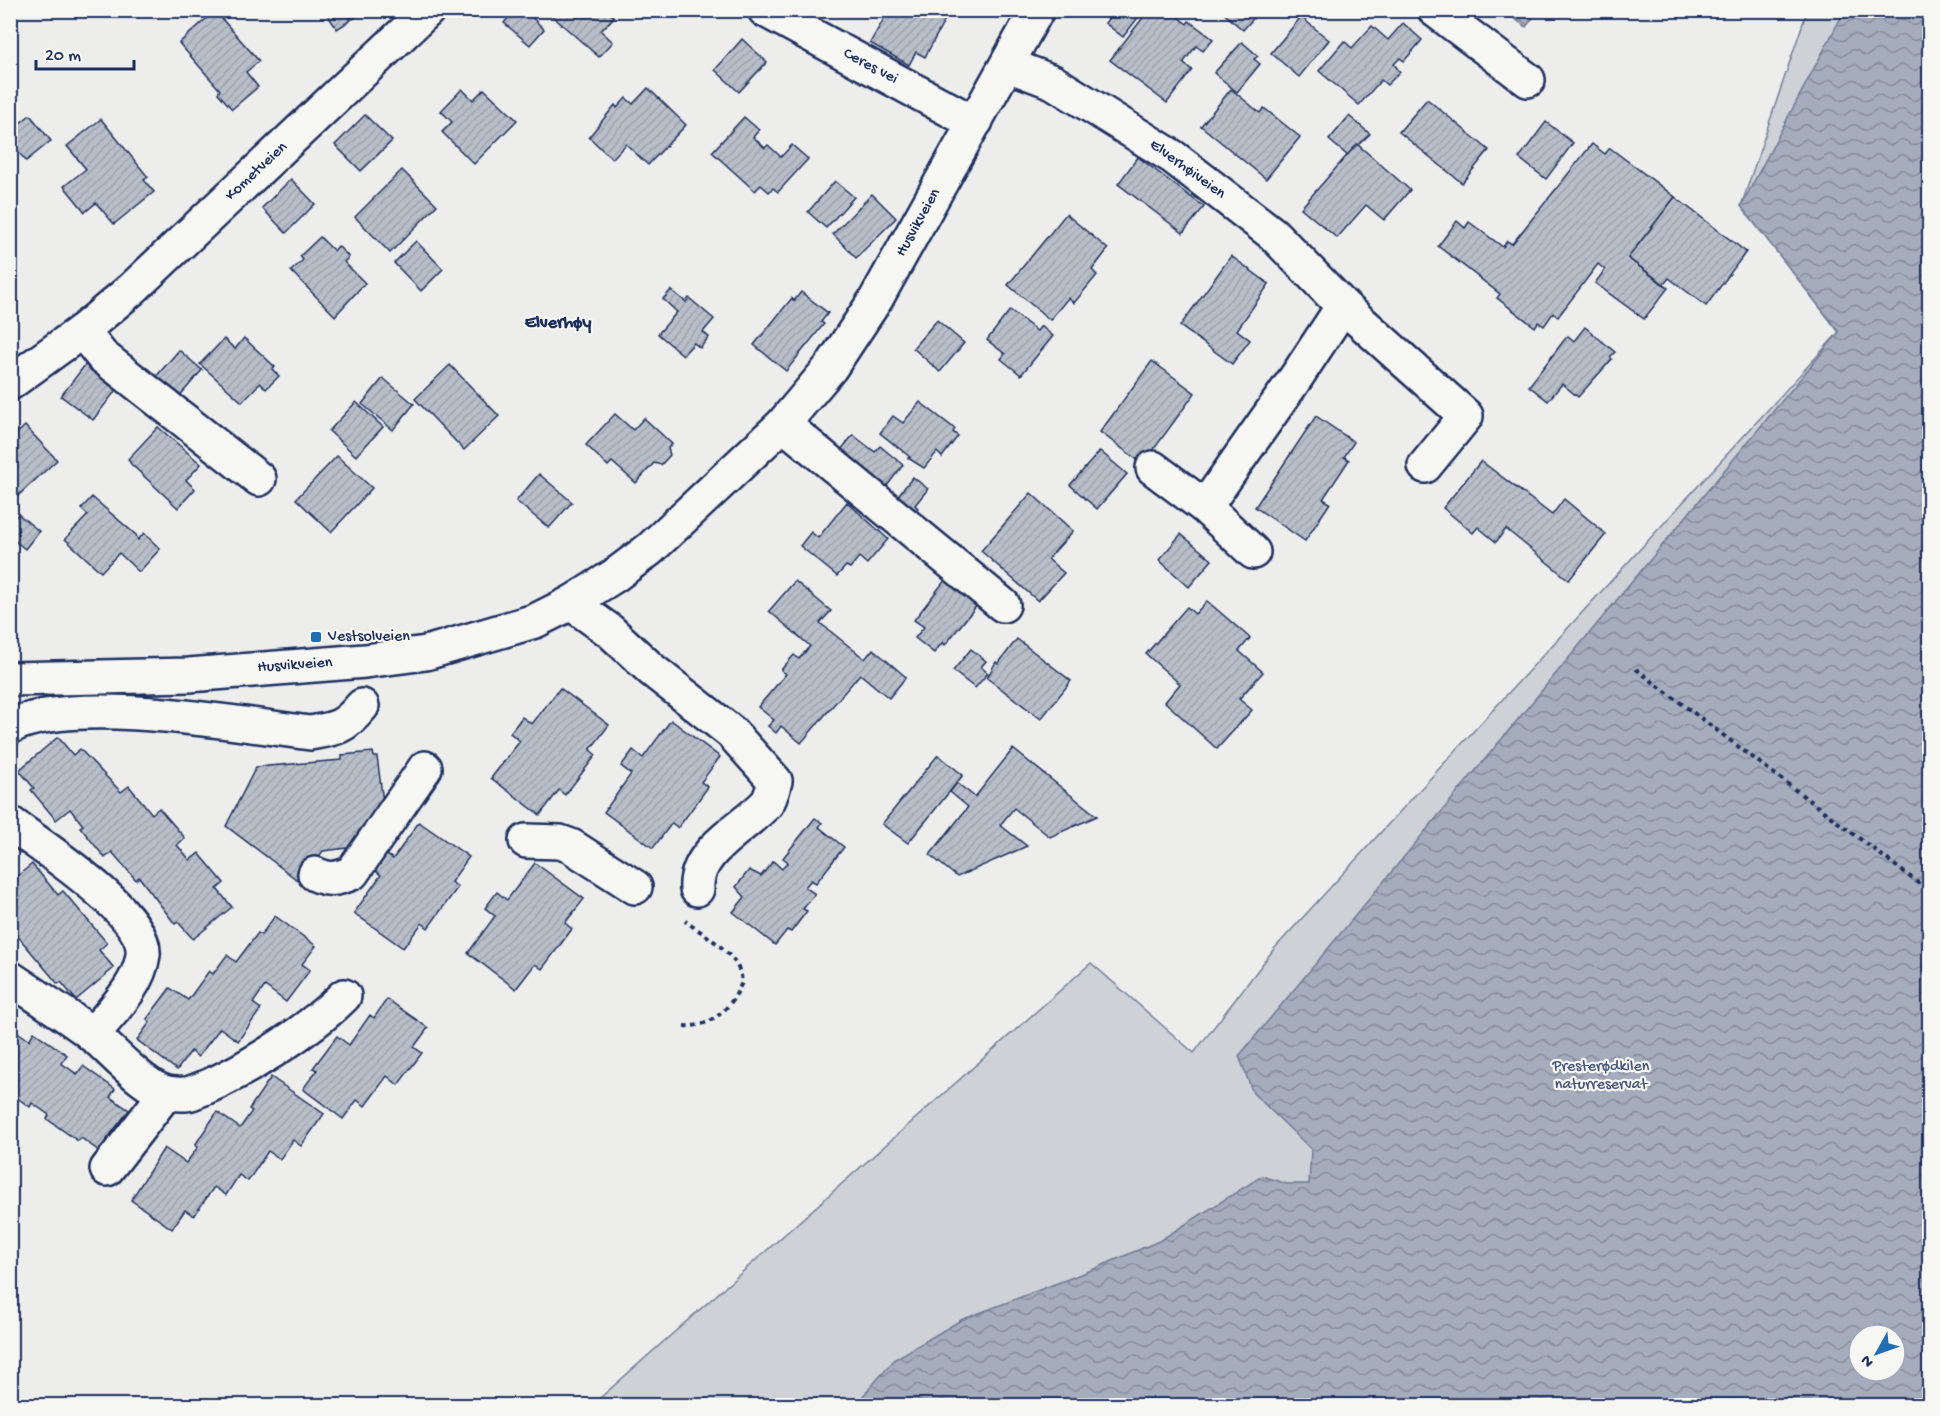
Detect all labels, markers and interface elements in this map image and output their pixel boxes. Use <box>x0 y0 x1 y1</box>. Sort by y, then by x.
scale bar <box>36 33 134 71</box>
street label: Ceres vei <box>839 45 901 89</box>
text: 20 m <box>45 46 81 67</box>
street label: Elverhøiveien <box>1145 136 1229 204</box>
street label: Kometveien <box>222 138 292 206</box>
street label: Husvikveien <box>893 185 946 260</box>
district label: Elverhøy <box>525 313 591 334</box>
place label: Vestsolveien <box>327 628 410 647</box>
marker: Vestsolveien <box>309 630 323 644</box>
street label: Husvikveien <box>257 654 333 678</box>
park label: Presterødkilen naturreservat <box>1552 1058 1650 1095</box>
north arrow <box>1847 1323 1907 1383</box>
text: N <box>1857 1350 1879 1371</box>

